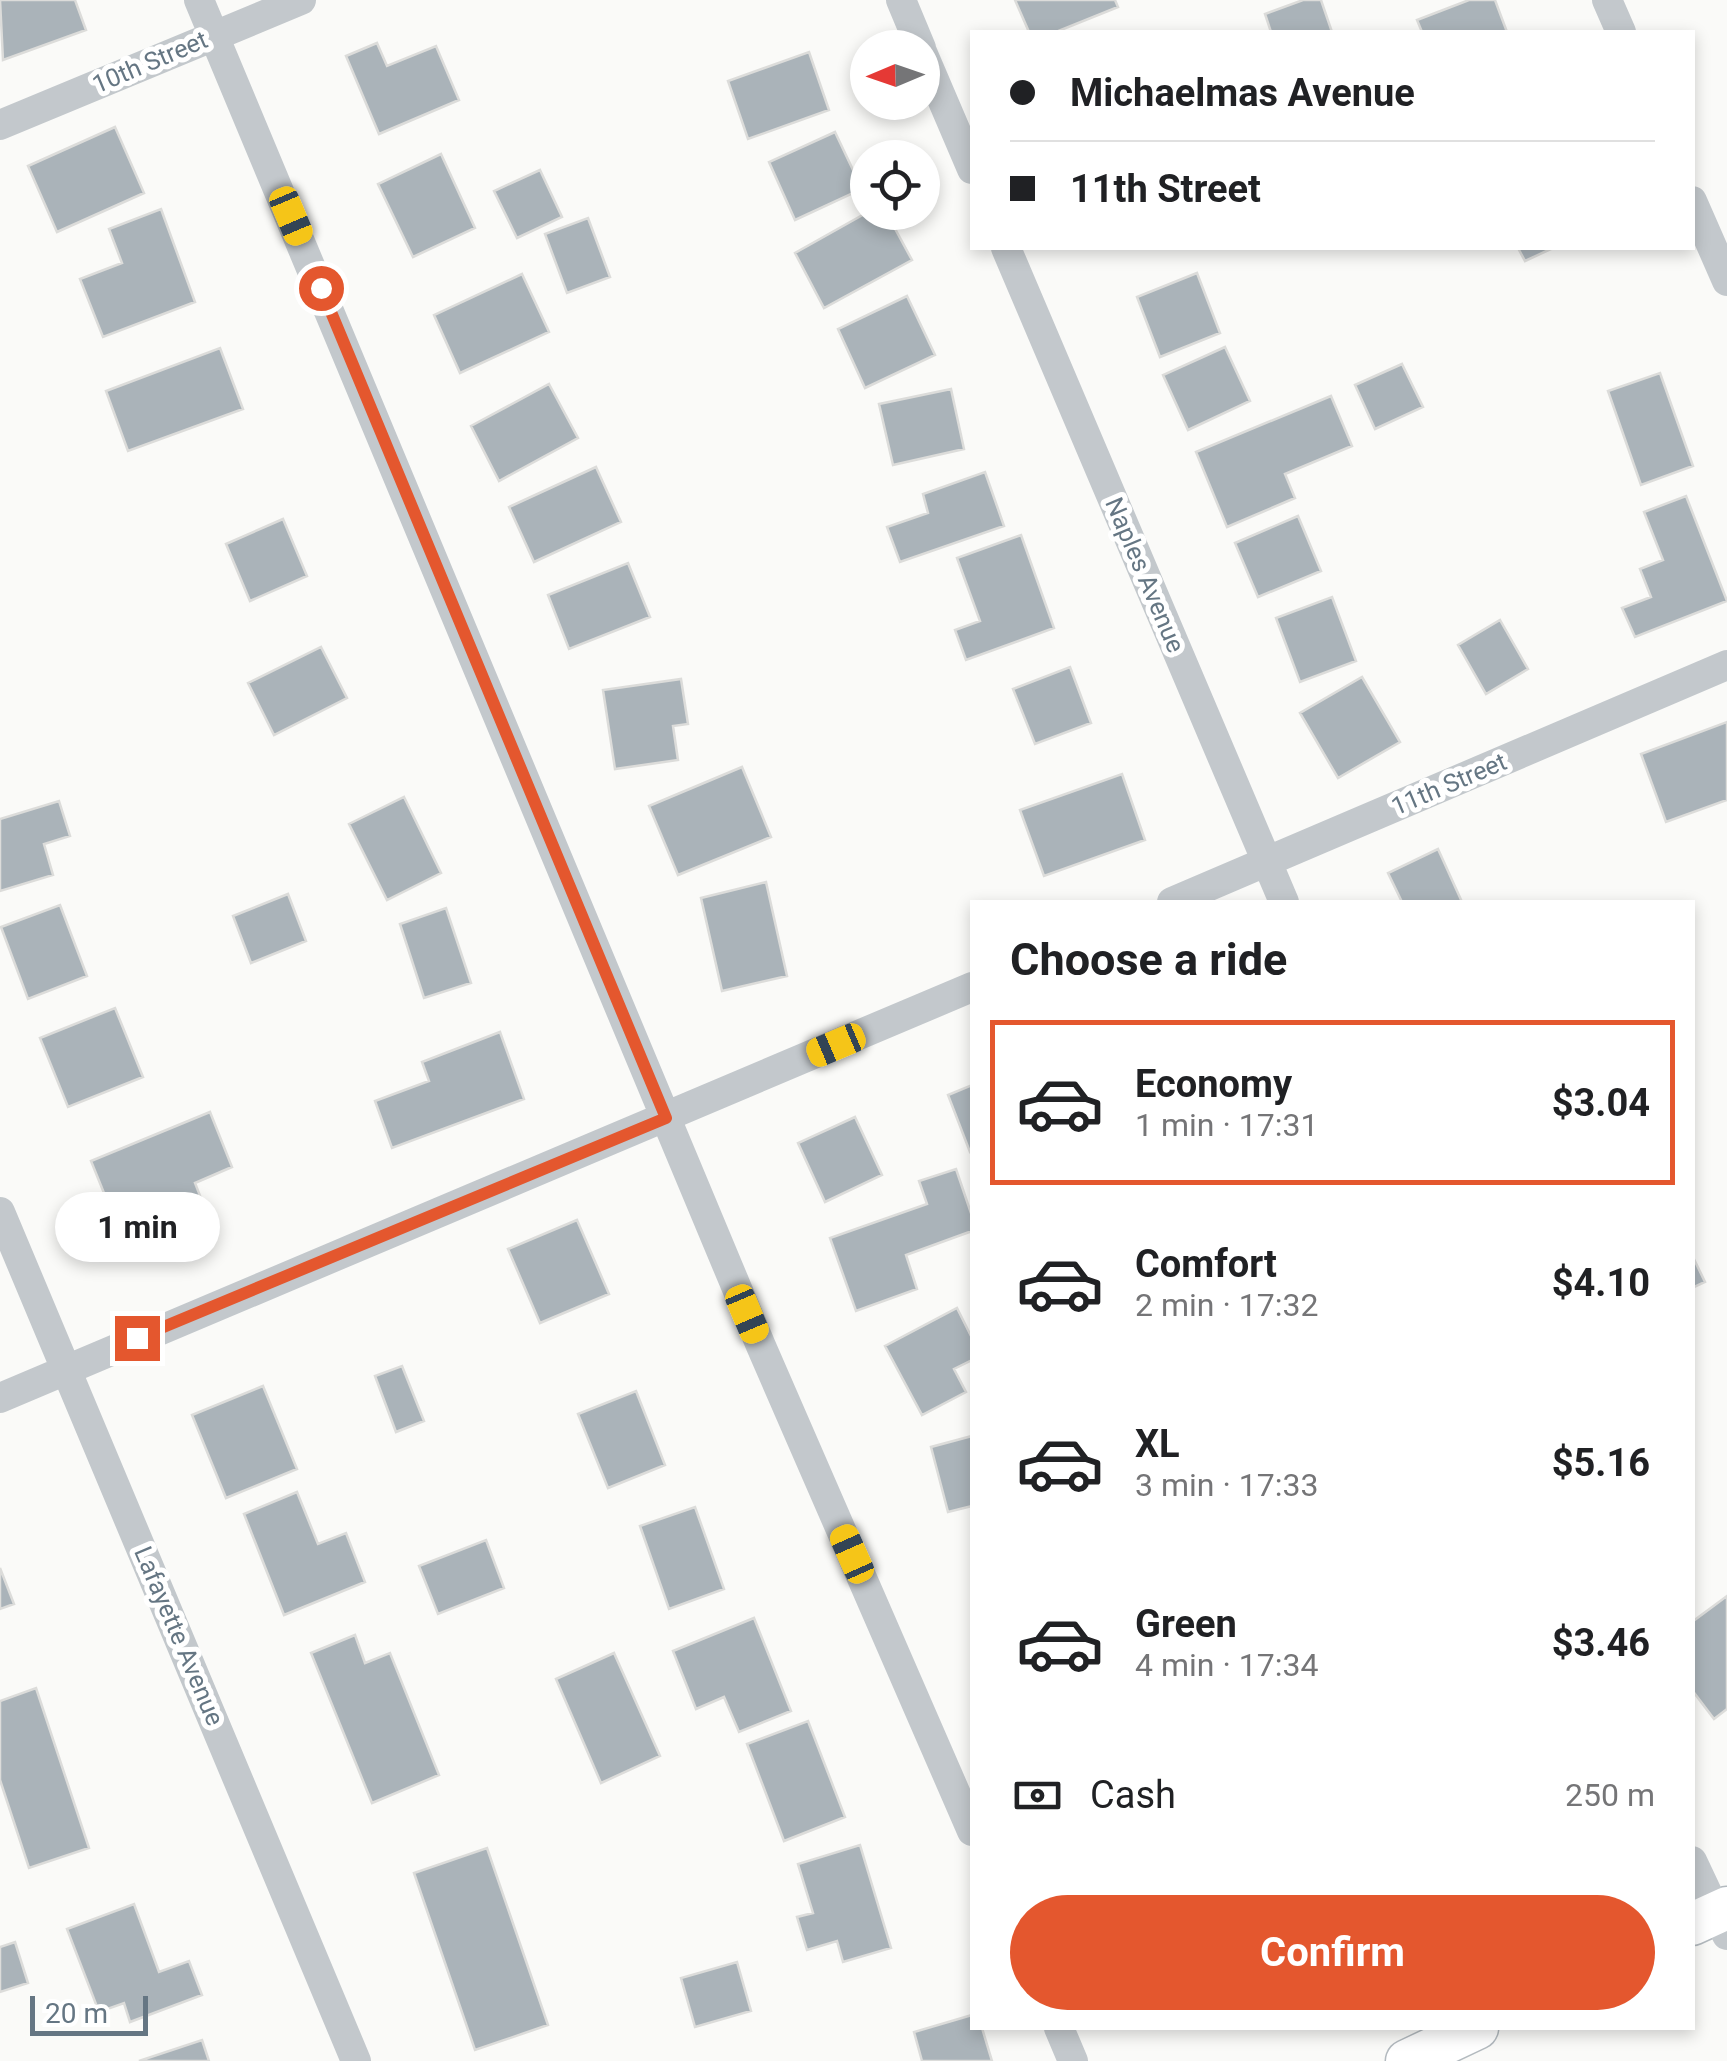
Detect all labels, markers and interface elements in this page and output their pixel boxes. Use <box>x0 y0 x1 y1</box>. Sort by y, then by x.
street label: 10th Street <box>88 25 212 99</box>
north arrow <box>850 30 940 120</box>
map controls <box>850 30 940 230</box>
text: Michaelmas Avenue <box>1070 71 1415 115</box>
button: locate <box>850 140 940 230</box>
text: 11th Street <box>1070 167 1261 211</box>
car <box>265 183 317 249</box>
route start <box>299 266 344 311</box>
street label: Naples Avenue <box>1099 493 1191 657</box>
street label: 11th Street <box>1387 747 1511 821</box>
text: Choose a ride <box>1010 933 1287 986</box>
car <box>803 1019 869 1071</box>
icon: car <box>1015 1058 1105 1148</box>
text: Economy <box>1135 1062 1292 1106</box>
text: $3.04 <box>1552 1081 1650 1125</box>
text: 1 min · 17:31 <box>1135 1106 1318 1144</box>
callout: 1 min <box>54 1193 220 1263</box>
text: 1 min <box>97 1208 178 1246</box>
icon: car <box>1015 1238 1105 1328</box>
text: Comfort <box>1135 1242 1277 1286</box>
text: $4.10 <box>1552 1261 1650 1305</box>
car <box>721 1281 773 1347</box>
text: 2 min · 17:32 <box>1135 1286 1318 1324</box>
route end <box>115 1316 160 1361</box>
icon: car <box>1015 1418 1105 1508</box>
text: XL <box>1135 1422 1180 1466</box>
text: $5.16 <box>1552 1441 1650 1485</box>
text: 3 min · 17:33 <box>1135 1466 1318 1504</box>
car <box>826 1520 878 1588</box>
street label: Lafayette Avenue <box>128 1542 230 1730</box>
icon: car <box>1015 1598 1105 1688</box>
text: Green <box>1135 1602 1237 1646</box>
text: $3.46 <box>1552 1621 1650 1665</box>
text: 4 min · 17:34 <box>1135 1646 1318 1684</box>
icon: cash <box>1010 1768 1065 1823</box>
text: Cash <box>1090 1773 1176 1817</box>
text: 250 m <box>1565 1776 1655 1814</box>
button: Confirm <box>1010 1895 1655 2010</box>
scale bar <box>30 1991 148 2036</box>
text: 20 m <box>45 1997 108 2030</box>

